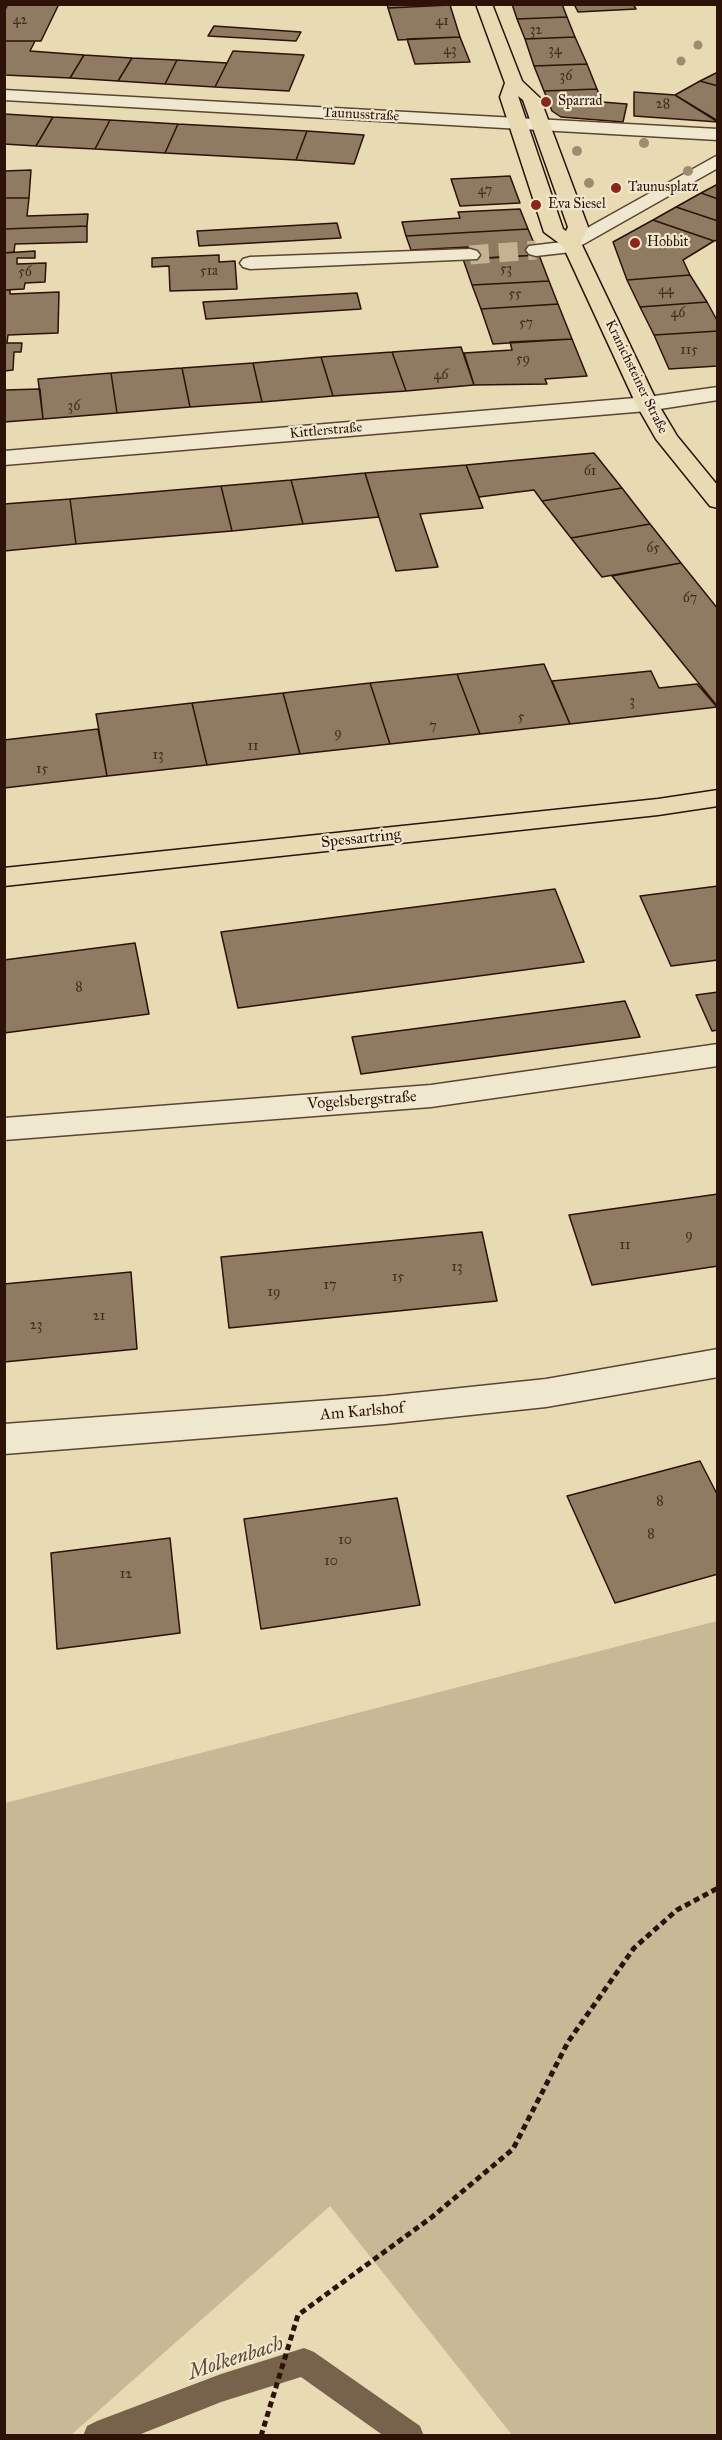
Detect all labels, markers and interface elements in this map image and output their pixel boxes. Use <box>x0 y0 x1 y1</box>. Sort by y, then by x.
house number: 42 <box>13 13 27 29</box>
house number: 41 <box>435 14 449 30</box>
house number: 32 <box>530 23 542 39</box>
house number: 43 <box>443 43 457 59</box>
house number: 34 <box>548 43 562 59</box>
house number: 36 <box>560 69 572 85</box>
place label: Sparrad <box>558 94 602 110</box>
marker: Sparrad <box>539 95 553 109</box>
house number: 28 <box>656 97 670 113</box>
street label: Taunusstraße <box>322 105 400 125</box>
place label: Taunusplatz <box>628 180 698 196</box>
marker: Taunusplatz <box>609 181 623 195</box>
house number: 47 <box>478 183 492 199</box>
place label: Eva Siesel <box>548 197 606 213</box>
marker: Eva Siesel <box>529 198 543 212</box>
place label: Hobbit <box>647 235 688 251</box>
marker: Hobbit <box>628 236 642 250</box>
house number: 53 <box>500 262 512 278</box>
house number: 51a <box>200 264 218 280</box>
house number: 56 <box>18 265 32 281</box>
house number: 44 <box>658 283 674 299</box>
house number: 55 <box>508 287 522 303</box>
house number: 46 <box>671 306 685 322</box>
house number: 57 <box>519 316 533 332</box>
street label: Kranichsteiner Straße <box>601 317 671 437</box>
house number: 115 <box>680 343 698 359</box>
house number: 59 <box>516 352 530 368</box>
house number: 46 <box>434 368 448 384</box>
house number: 36 <box>68 399 80 415</box>
street label: Kittlerstraße <box>289 419 363 443</box>
house number: 61 <box>584 464 596 480</box>
house number: 65 <box>646 541 660 557</box>
house number: 67 <box>683 591 697 607</box>
house number: 3 <box>629 694 635 710</box>
house number: 5 <box>518 710 524 726</box>
house number: 7 <box>429 719 437 735</box>
house number: 9 <box>334 726 342 742</box>
house number: 11 <box>247 739 259 755</box>
house number: 13 <box>152 748 164 764</box>
house number: 15 <box>36 762 48 778</box>
street label: Spessartring <box>320 825 402 853</box>
house number: 8 <box>75 980 83 996</box>
street label: Vogelsbergstraße <box>307 1088 417 1114</box>
house number: 9 <box>685 1228 693 1244</box>
house number: 11 <box>619 1238 631 1254</box>
house number: 13 <box>451 1260 463 1276</box>
house number: 15 <box>392 1270 404 1286</box>
house number: 17 <box>323 1278 337 1294</box>
house number: 19 <box>268 1285 280 1301</box>
house number: 21 <box>93 1309 105 1325</box>
house number: 23 <box>30 1318 42 1334</box>
street label: Am Karlshof <box>319 1399 405 1425</box>
house number: 8 <box>656 1494 664 1510</box>
house number: 8 <box>647 1527 655 1543</box>
house number: 10 <box>338 1533 352 1549</box>
house number: 10 <box>324 1554 338 1570</box>
house number: 12 <box>120 1567 132 1583</box>
water label: Molkenbach <box>185 2332 287 2386</box>

